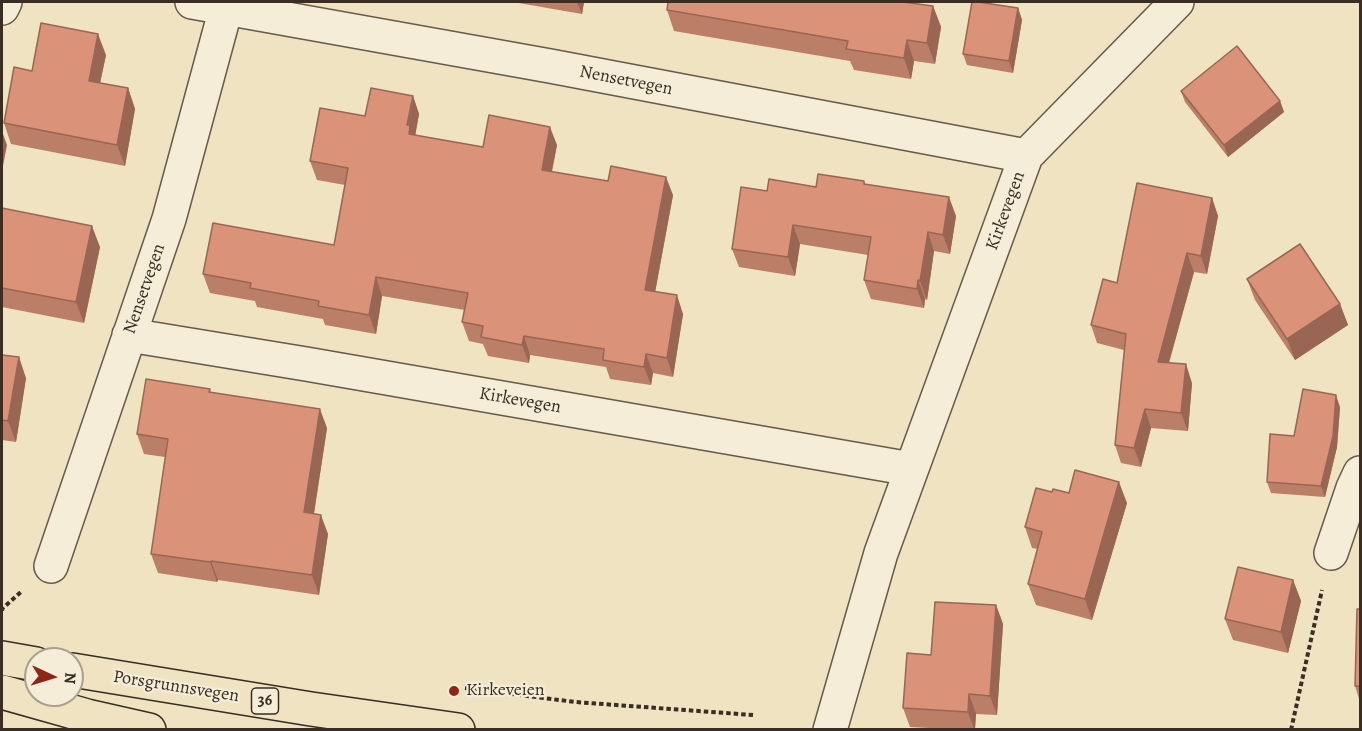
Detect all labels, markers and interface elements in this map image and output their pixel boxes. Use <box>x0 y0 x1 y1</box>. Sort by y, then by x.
street label: Nensetvegen <box>578 61 674 101</box>
street label: Kirkevegen <box>982 169 1030 253</box>
street label: Nensetvegen <box>119 241 171 337</box>
street label: Kirkevegen <box>478 383 562 419</box>
north arrow <box>24 647 84 707</box>
street label: Porsgrunnsvegen <box>111 666 241 708</box>
text: N <box>59 672 81 685</box>
place label: Kirkeveien <box>466 680 545 702</box>
marker: Kirkeveien <box>447 684 461 698</box>
road number: 36 <box>252 688 278 714</box>

